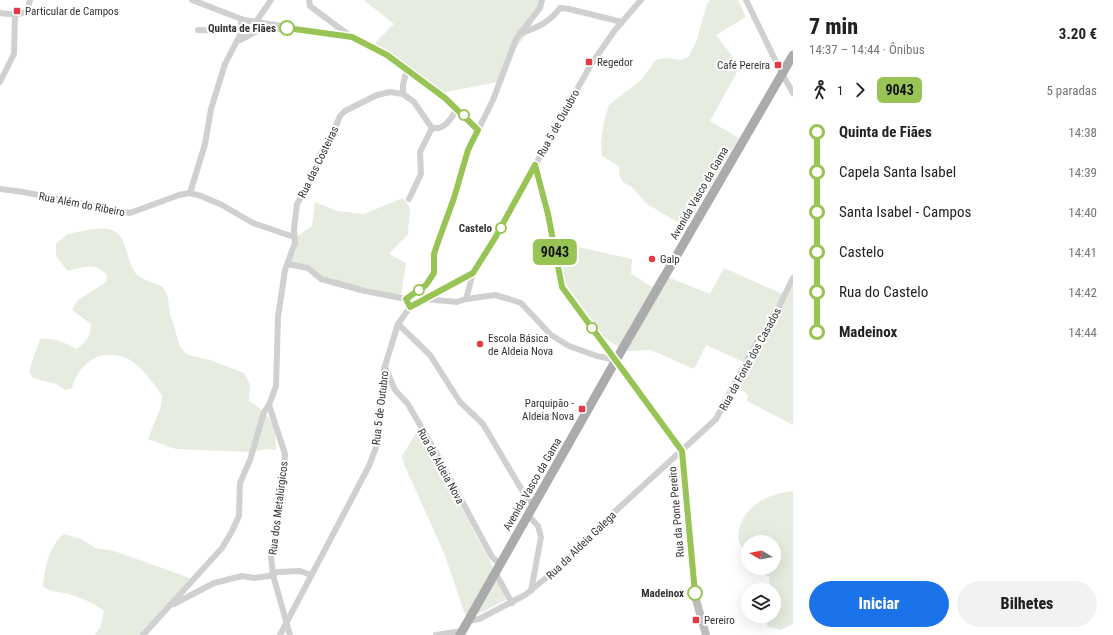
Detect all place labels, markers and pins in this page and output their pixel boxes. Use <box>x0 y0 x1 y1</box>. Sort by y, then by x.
place label: Particular de Campos <box>25 5 119 18</box>
marker: Particular de Campos <box>12 6 22 16</box>
marker: Quinta de Fiães <box>279 20 295 36</box>
place label: Quinta de Fiães <box>208 22 276 35</box>
place label: Regedor <box>597 56 634 69</box>
marker: Regedor <box>584 57 594 67</box>
place label: Café Pereira <box>717 59 770 72</box>
marker: Café Pereira <box>773 60 783 70</box>
unlabelled marker <box>458 109 470 121</box>
place label: Castelo <box>459 222 493 235</box>
marker: Castelo <box>495 222 507 234</box>
place label: Galp <box>660 253 680 266</box>
marker: Galp <box>647 254 657 264</box>
unlabelled marker <box>413 284 425 296</box>
unlabelled marker <box>586 322 598 334</box>
place label: Escola Básica de Aldeia Nova <box>488 332 553 358</box>
marker: Escola Básica de Aldeia Nova <box>475 339 485 349</box>
place label: Parquipão - Aldeia Nova <box>522 397 574 423</box>
marker: Parquipão - Aldeia Nova <box>577 404 587 414</box>
marker: Madeinox <box>687 585 703 601</box>
place label: Madeinox <box>641 587 684 600</box>
place label: Pereiro <box>704 614 735 627</box>
marker: Pereiro <box>691 615 701 625</box>

